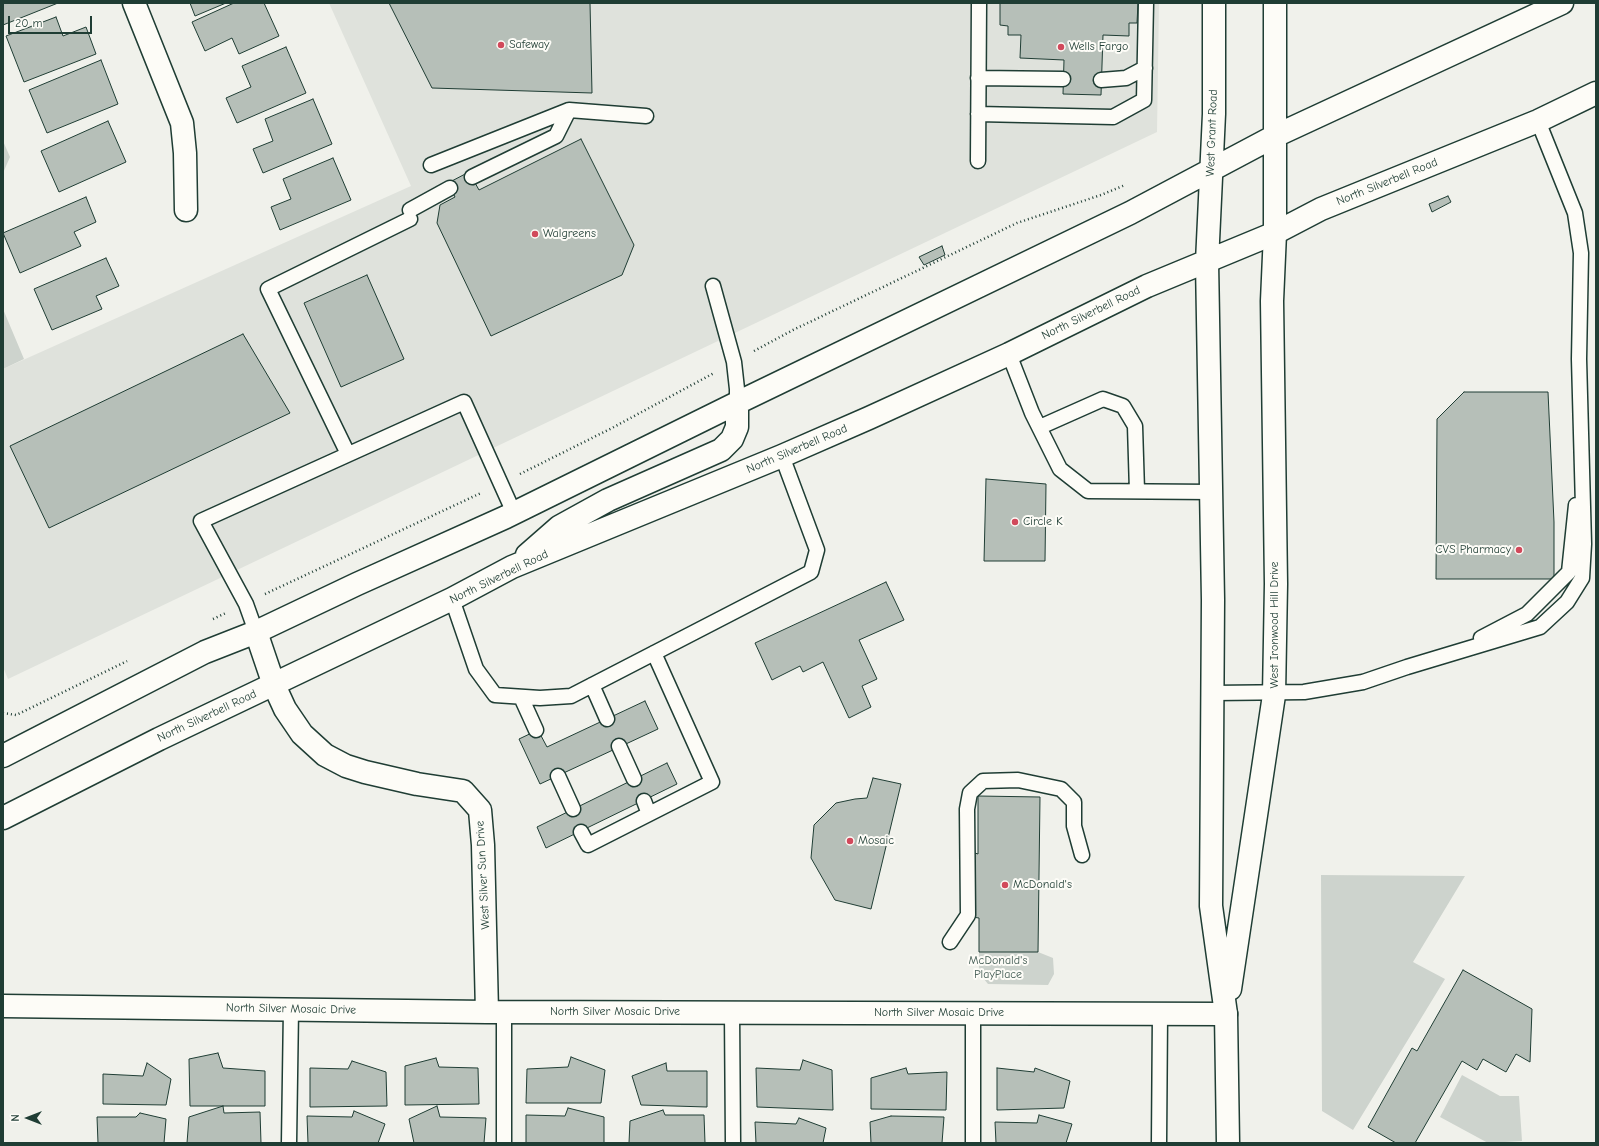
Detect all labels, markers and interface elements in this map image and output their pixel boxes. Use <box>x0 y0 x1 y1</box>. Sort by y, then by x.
scale bar <box>10 8 94 34</box>
text: 20 m <box>15 16 43 30</box>
place label: Safeway <box>509 38 549 52</box>
marker: Safeway <box>496 40 506 50</box>
place label: Wells Fargo <box>1069 40 1128 54</box>
marker: Wells Fargo <box>1056 42 1066 52</box>
street label: West Grant Road <box>1203 89 1221 177</box>
street label: North Silverbell Road <box>1334 155 1440 209</box>
place label: Walgreens <box>543 227 596 241</box>
marker: Walgreens <box>530 229 540 239</box>
street label: North Silverbell Road <box>1039 283 1143 343</box>
street label: North Silverbell Road <box>744 421 850 477</box>
place label: Circle K <box>1023 515 1063 529</box>
marker: Circle K <box>1010 517 1020 527</box>
place label: CVS Pharmacy <box>1435 543 1511 557</box>
marker: CVS Pharmacy <box>1514 545 1524 555</box>
street label: North Silverbell Road <box>447 547 551 607</box>
street label: West Ironwood Hill Drive <box>1268 562 1282 688</box>
street label: North Silverbell Road <box>155 687 259 745</box>
street label: West Silver Sun Drive <box>473 820 493 930</box>
place label: Mosaic <box>858 834 894 848</box>
marker: Mosaic <box>845 836 855 846</box>
place label: McDonald's <box>1013 878 1072 892</box>
marker: McDonald's <box>1000 880 1010 890</box>
park label: McDonald's PlayPlace <box>969 954 1027 982</box>
street label: North Silver Mosaic Drive <box>226 1001 356 1017</box>
street label: North Silver Mosaic Drive <box>550 1005 680 1019</box>
street label: North Silver Mosaic Drive <box>874 1006 1004 1020</box>
north arrow <box>8 1098 48 1138</box>
text: N <box>9 1114 22 1122</box>

